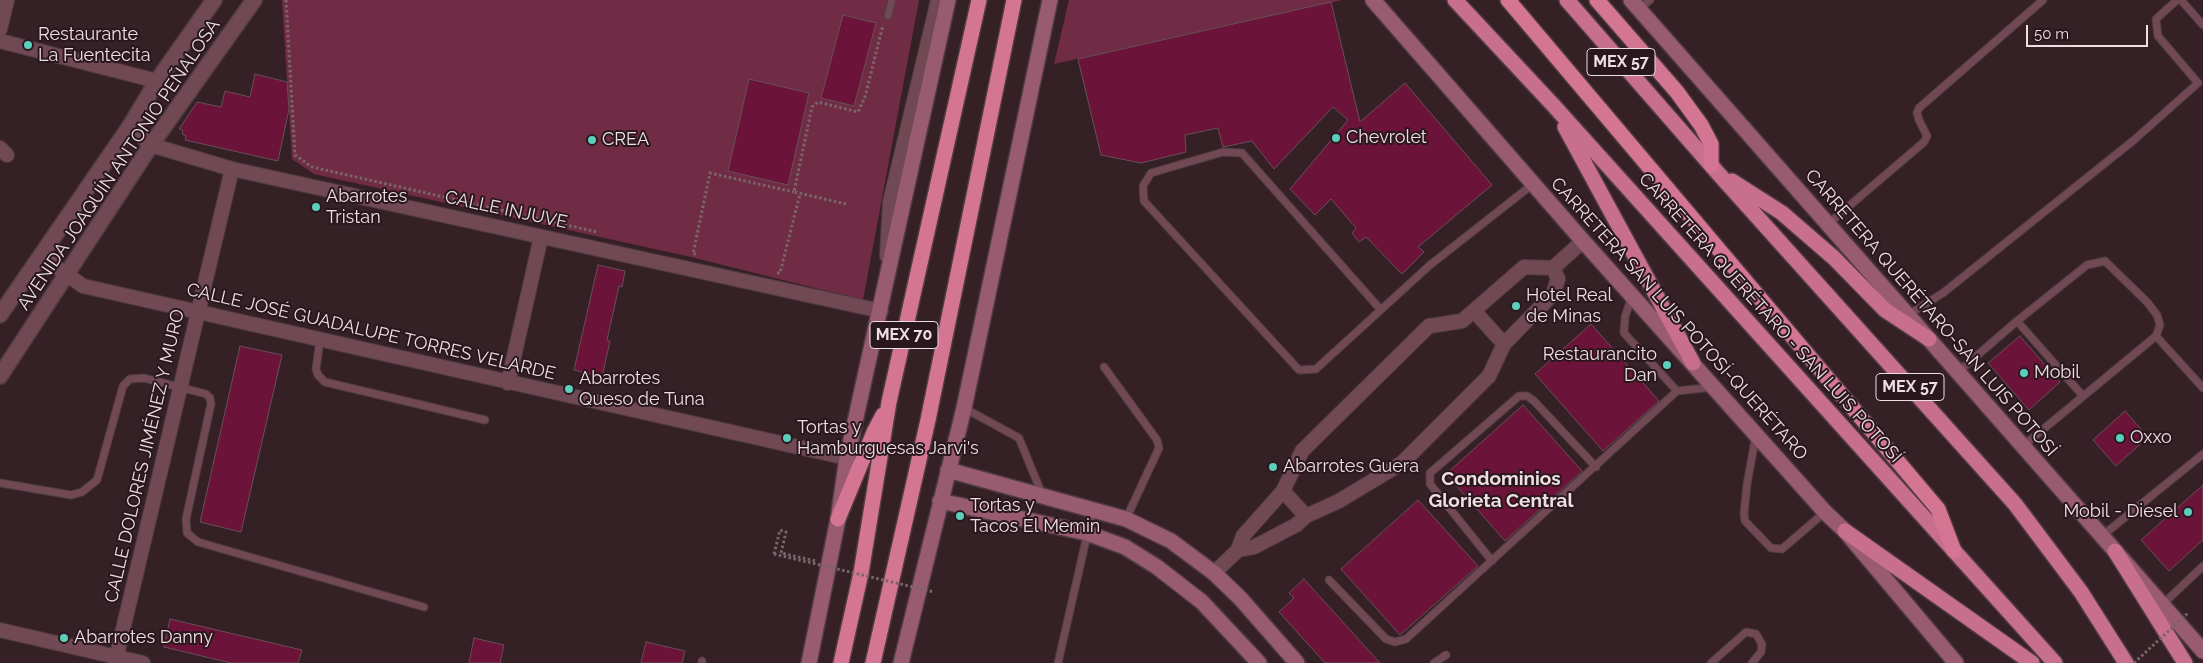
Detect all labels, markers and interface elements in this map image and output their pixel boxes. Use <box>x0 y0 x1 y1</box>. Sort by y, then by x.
street label: AVENIDA JOAQUÍN ANTONIO PEÑALOSA <box>13 15 225 315</box>
scale bar <box>2028 15 2150 47</box>
place label: Restaurante La Fuentecita <box>38 24 151 66</box>
text: 50 m <box>2034 25 2069 43</box>
marker: Restaurante La Fuentecita <box>22 39 34 51</box>
road number: MEX 57 <box>1587 48 1655 76</box>
place label: Chevrolet <box>1346 127 1427 149</box>
place label: CREA <box>602 129 649 151</box>
marker: Chevrolet <box>1330 132 1342 144</box>
marker: CREA <box>586 134 598 146</box>
street label: CARRETERA QUERÉTARO-SAN LUIS POTOSÍ <box>1800 165 2062 461</box>
street label: CARRETERA QUERÉTARO - SAN LUIS POTOSÍ <box>1634 169 1906 467</box>
street label: CARRETERA SAN LUIS POTOSÍ-QUERÉTARO <box>1546 173 1812 465</box>
place label: Abarrotes Tristan <box>326 186 407 228</box>
street label: CALLE INJUVE <box>443 186 569 234</box>
marker: Abarrotes Tristan <box>310 201 322 213</box>
street label: CALLE JOSÉ GUADALUPE TORRES VELARDE <box>184 279 558 385</box>
place label: Hotel Real de Minas <box>1526 285 1612 328</box>
marker: Hotel Real de Minas <box>1510 300 1522 312</box>
street label: CALLE DOLORES JIMÉNEZ Y MURO <box>101 307 189 605</box>
road number: MEX 70 <box>870 322 938 348</box>
place label: Restaurancito Dan <box>1543 344 1657 386</box>
marker: Restaurancito Dan <box>1661 359 1673 371</box>
place label: Mobil <box>2034 362 2080 384</box>
marker: Mobil <box>2018 367 2030 379</box>
place label: Abarrotes Queso de Tuna <box>579 368 705 410</box>
road number: MEX 57 <box>1876 374 1944 401</box>
marker: Abarrotes Queso de Tuna <box>563 383 575 395</box>
place label: Tortas y Hamburguesas Jarvi's <box>797 417 979 459</box>
place label: Oxxo <box>2130 427 2172 449</box>
marker: Tortas y Hamburguesas Jarvi's <box>781 432 793 444</box>
marker: Oxxo <box>2114 432 2126 444</box>
place label: Abarrotes Guera <box>1283 456 1419 478</box>
marker: Abarrotes Guera <box>1267 461 1279 473</box>
district label: Condominios Glorieta Central <box>1429 468 1573 512</box>
place label: Tortas y Tacos El Memin <box>970 495 1100 538</box>
place label: Mobil - Diesel <box>2063 501 2178 523</box>
marker: Mobil - Diesel <box>2182 506 2194 518</box>
marker: Tortas y Tacos El Memin <box>954 510 966 522</box>
place label: Abarrotes Danny <box>74 627 213 649</box>
marker: Abarrotes Danny <box>58 632 70 644</box>

